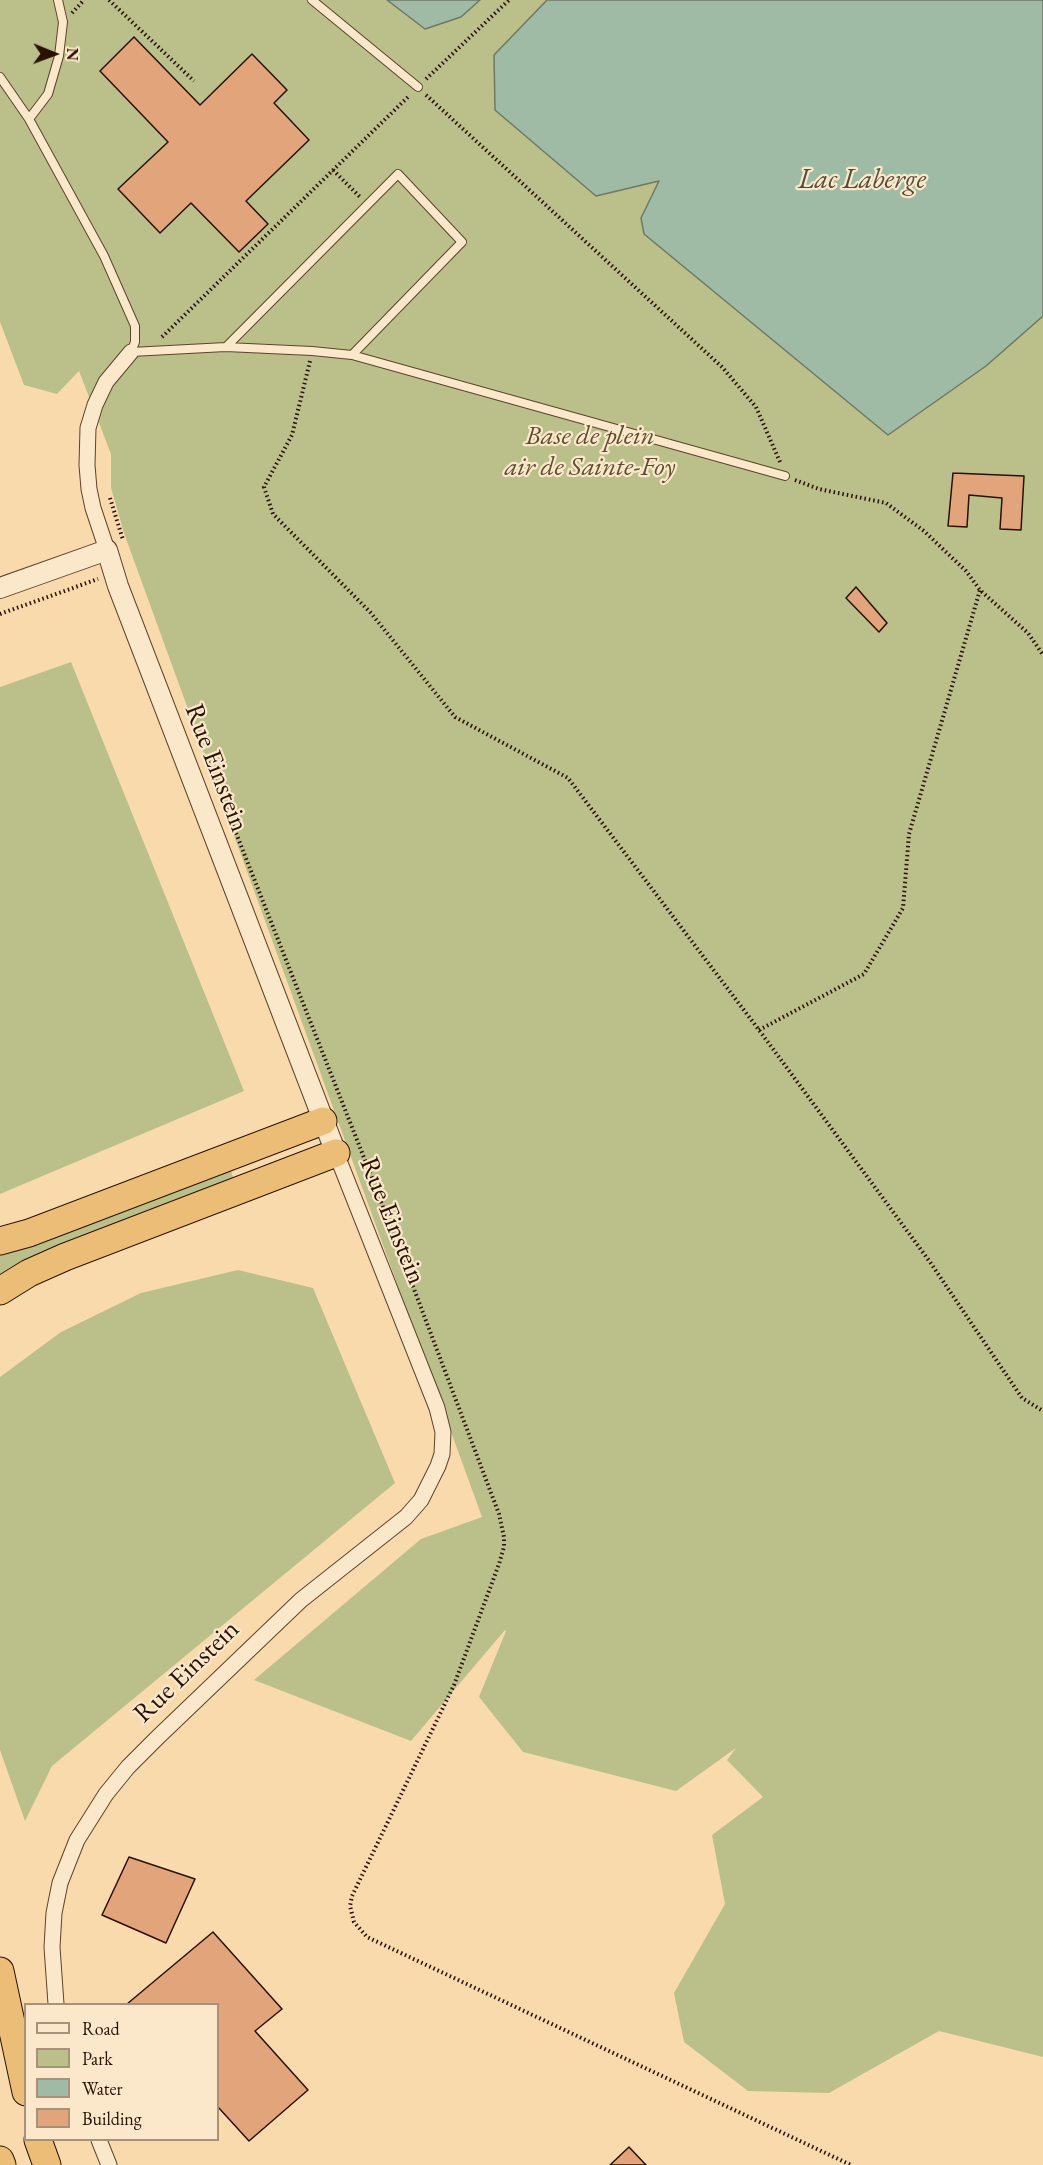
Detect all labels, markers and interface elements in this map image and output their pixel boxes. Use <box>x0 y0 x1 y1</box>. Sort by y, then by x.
north arrow <box>24 24 84 84</box>
text: N <box>62 48 83 61</box>
water label: Lac Laberge <box>798 163 926 197</box>
park label: Base de plein air de Sainte-Foy <box>505 421 675 484</box>
street label: Rue Einstein <box>177 700 255 836</box>
street label: Rue Einstein <box>352 1153 432 1289</box>
street label: Rue Einstein <box>128 1614 246 1730</box>
legend <box>24 2003 219 2141</box>
text: Road <box>82 2017 120 2040</box>
text: Park <box>82 2047 113 2070</box>
text: Water <box>82 2077 123 2100</box>
text: Building <box>82 2107 142 2130</box>

